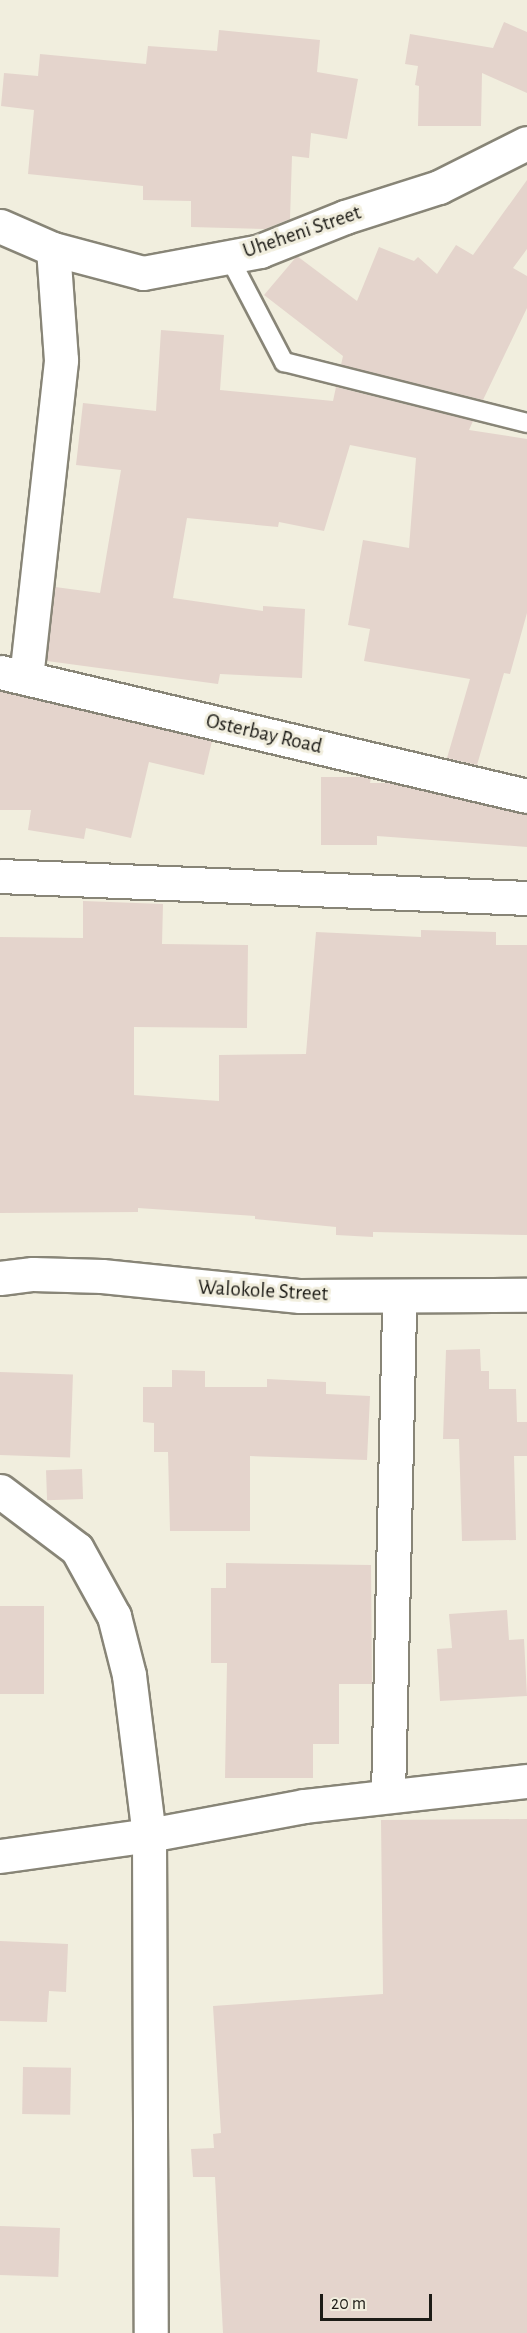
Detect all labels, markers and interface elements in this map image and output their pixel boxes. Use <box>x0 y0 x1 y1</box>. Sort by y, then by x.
street label: Uheheni Street <box>240 200 364 264</box>
street label: Osterbay Road <box>203 708 325 760</box>
street label: Walokole Street <box>197 1275 329 1307</box>
scale bar <box>323 2282 436 2320</box>
text: 20 m <box>331 2295 366 2313</box>

